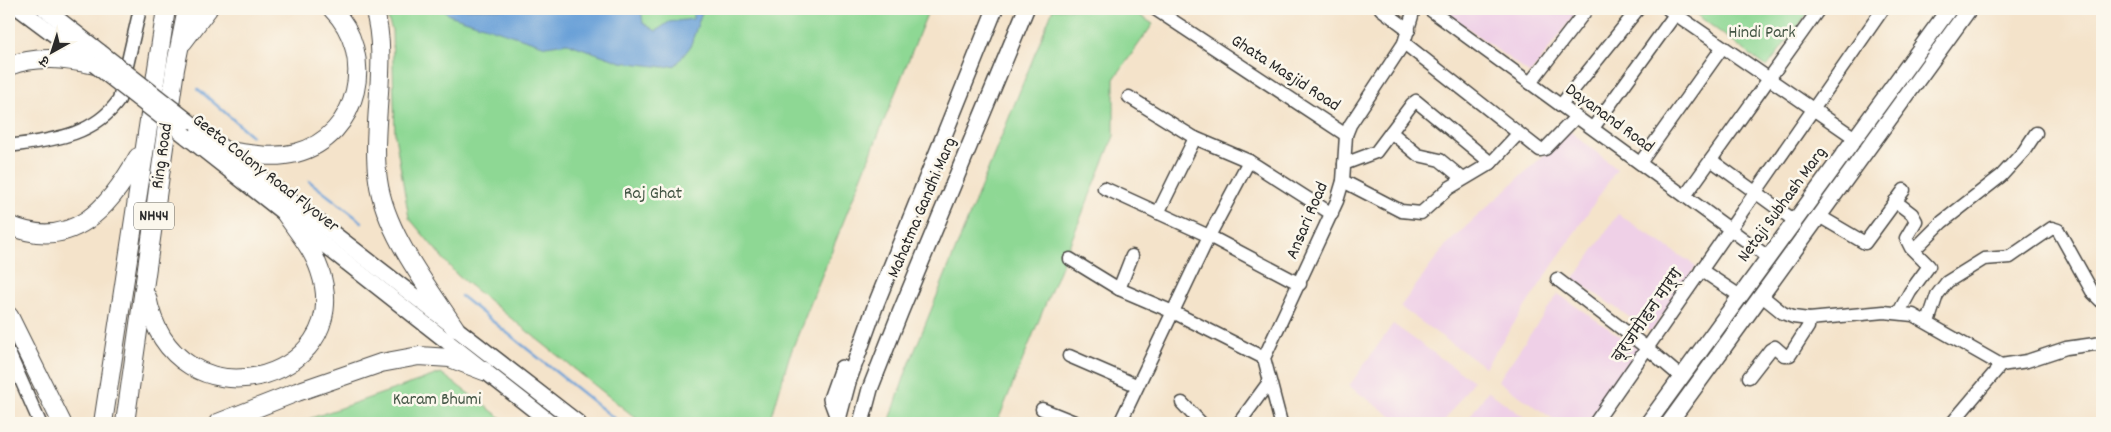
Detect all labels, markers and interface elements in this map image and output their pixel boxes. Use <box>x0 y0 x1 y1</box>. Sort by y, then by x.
park label: Hindi Park <box>1728 21 1796 46</box>
north arrow <box>28 28 78 78</box>
street label: Ghata Masjid Road <box>1225 29 1345 119</box>
text: उ <box>35 50 55 71</box>
street label: Dayanand Road <box>1559 78 1659 160</box>
street label: Geeta Colony Road Flyover <box>186 109 344 240</box>
street label: Ring Road <box>146 122 180 190</box>
street label: Mahatma Gandhi Marg <box>882 134 964 282</box>
street label: Netaji Subhash Marg <box>1732 142 1834 268</box>
street label: Ansari Road <box>1280 178 1336 264</box>
park label: Raj Ghat <box>624 182 683 207</box>
road number: NH44 <box>134 202 174 230</box>
street label: ब्रजमोहन मार्ग <box>1606 263 1690 369</box>
park label: Karam Bhumi <box>393 388 481 413</box>

